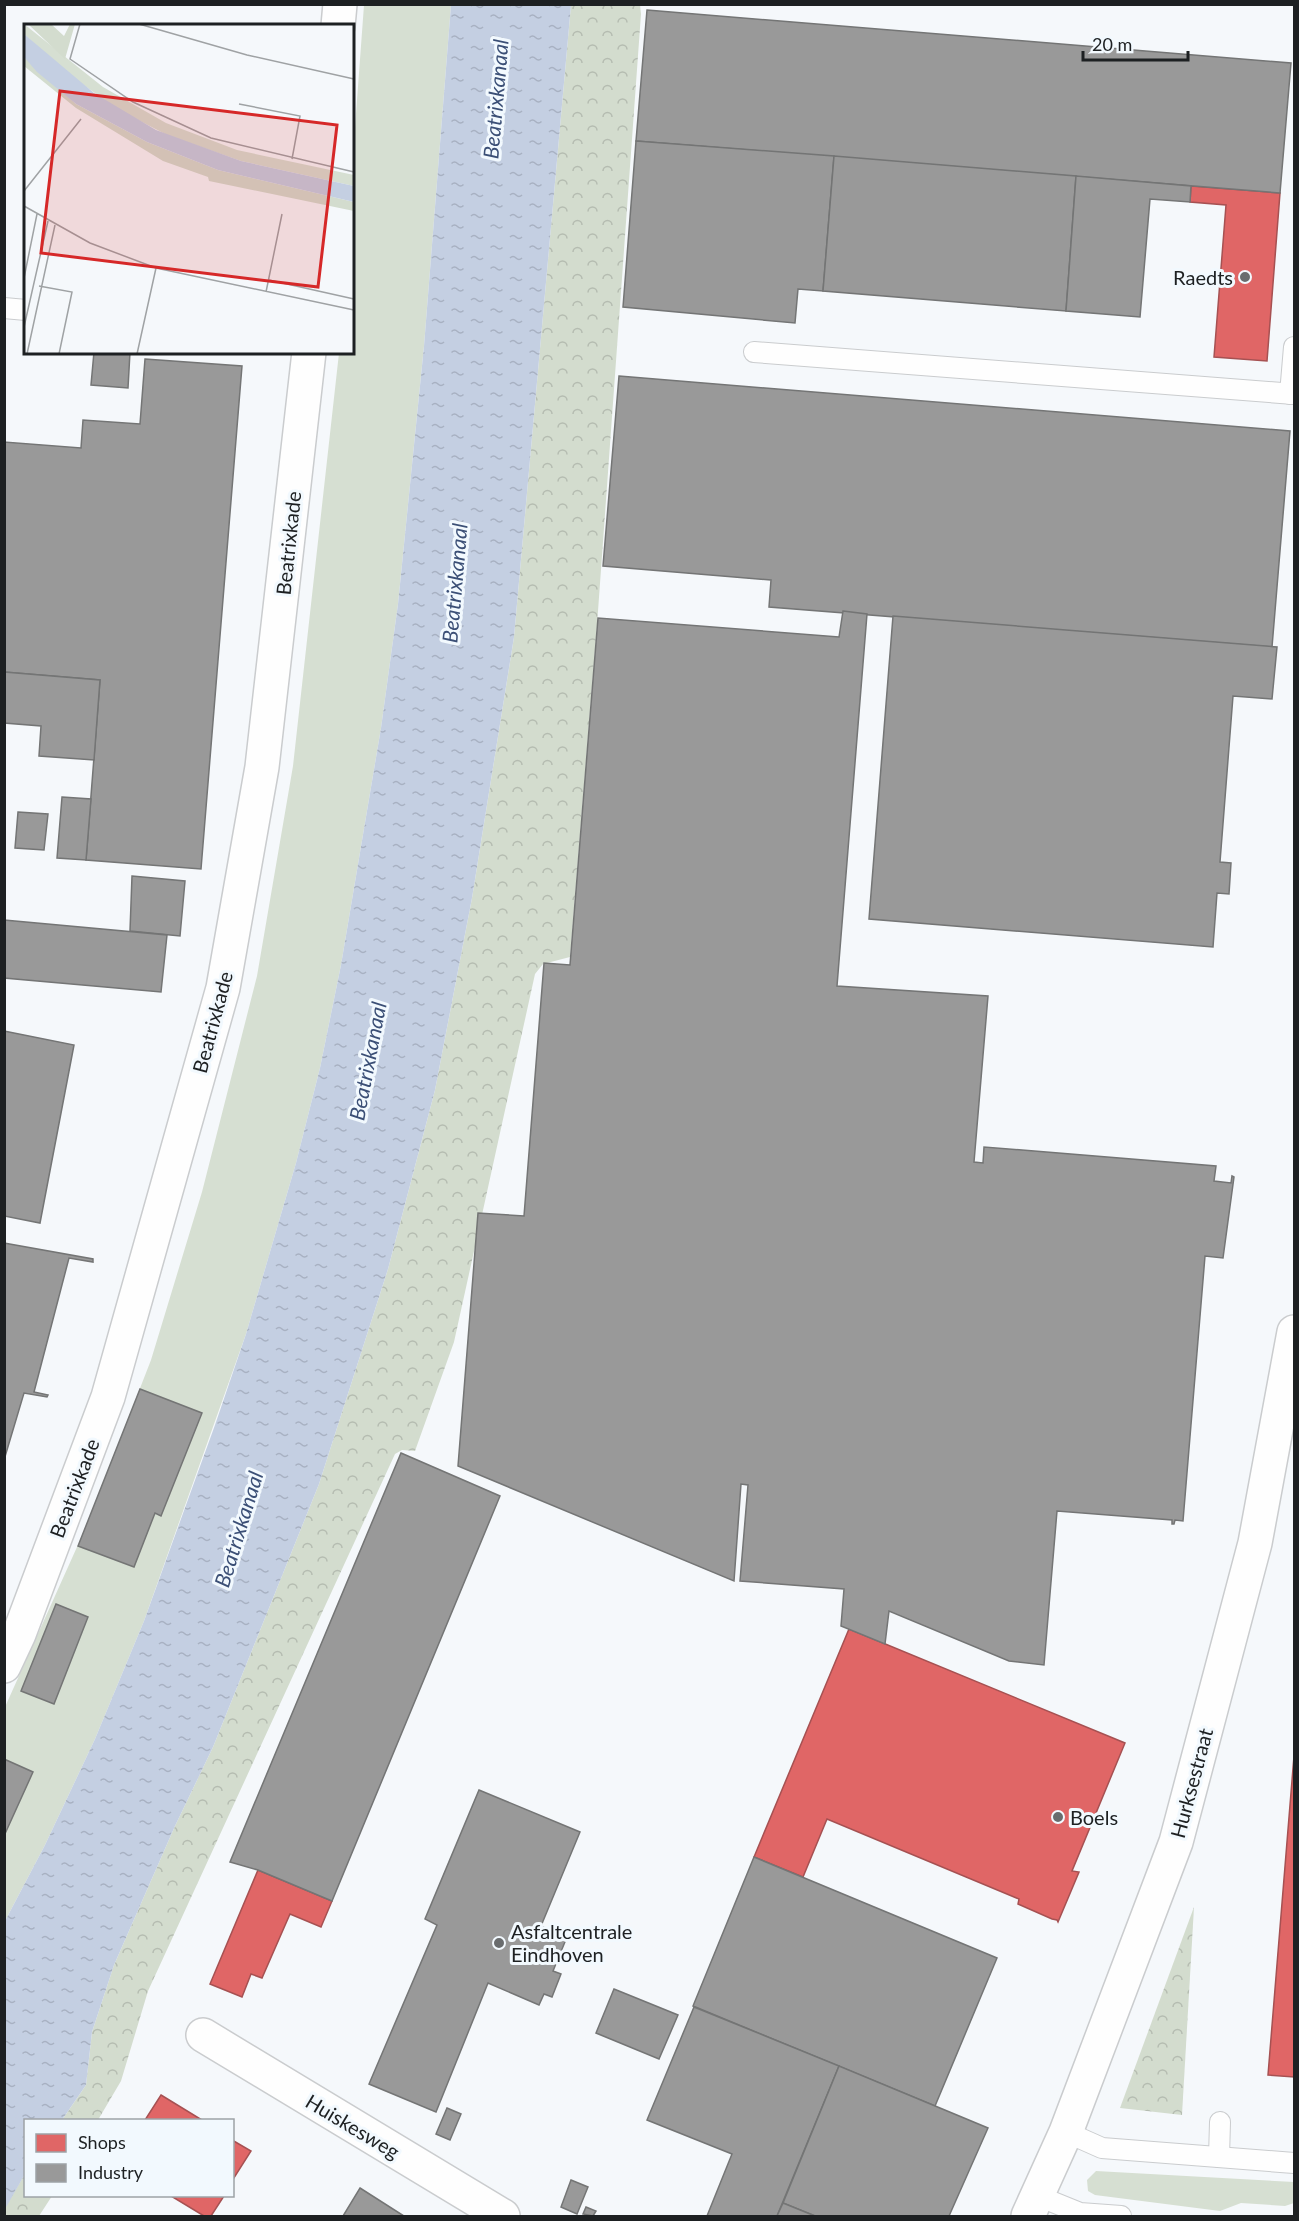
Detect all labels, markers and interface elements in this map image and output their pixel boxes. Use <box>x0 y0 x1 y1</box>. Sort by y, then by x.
inset map <box>24 24 354 354</box>
scale bar <box>1083 24 1188 62</box>
text: 20 m <box>1092 33 1132 55</box>
water label: Beatrixkanaal <box>477 38 513 160</box>
place label: Raedts <box>1173 265 1233 289</box>
marker: Raedts <box>1238 270 1252 284</box>
street label: Beatrixkade <box>271 490 305 596</box>
water label: Beatrixkanaal <box>436 522 472 644</box>
street label: Beatrixkade <box>187 969 237 1075</box>
water label: Beatrixkanaal <box>343 999 391 1122</box>
street label: Beatrixkade <box>44 1435 104 1541</box>
water label: Beatrixkanaal <box>209 1468 268 1590</box>
street label: Hurksestraat <box>1165 1725 1217 1841</box>
place label: Boels <box>1070 1805 1118 1829</box>
marker: Boels <box>1051 1810 1065 1824</box>
place label: Asfaltcentrale Eindhoven <box>511 1919 632 1966</box>
marker: Asfaltcentrale Eindhoven <box>492 1936 506 1950</box>
street label: Huiskesweg <box>302 2089 404 2163</box>
legend <box>24 2119 234 2197</box>
text: Shops <box>78 2131 126 2153</box>
text: Industry <box>78 2161 144 2183</box>

